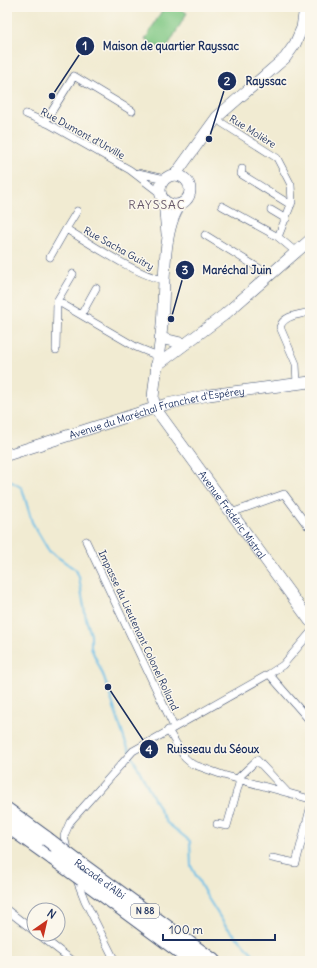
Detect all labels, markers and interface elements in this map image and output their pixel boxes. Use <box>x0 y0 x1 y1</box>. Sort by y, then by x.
callout: Maison de quartier Rayssac <box>75 34 247 57</box>
text: 1 <box>83 38 87 53</box>
text: Maison de quartier Rayssac <box>103 39 240 54</box>
callout: Rayssac <box>217 70 295 93</box>
text: 2 <box>224 73 231 88</box>
text: Rayssac <box>245 74 287 89</box>
street label: Rue Dumont d'Urville <box>38 105 127 162</box>
street label: Rue Molière <box>227 112 278 151</box>
district label: RAYSSAC <box>128 197 186 212</box>
street label: Rue Sacha Guitry <box>81 224 156 273</box>
callout: Maréchal Juin <box>175 258 280 281</box>
text: 3 <box>182 262 189 277</box>
text: Maréchal Juin <box>202 263 272 277</box>
street label: Avenue du Maréchal Franchet d'Espérey <box>67 384 245 442</box>
street label: Avenue Frédéric Mistral <box>196 468 268 561</box>
street label: Impasse du Lieutenant Colonel Rolland <box>96 548 182 713</box>
callout: Ruisseau du Séoux <box>139 738 267 761</box>
text: 4 <box>146 742 153 757</box>
text: Ruisseau du Séoux <box>167 742 260 756</box>
street label: Rocade d'Albi <box>72 856 128 902</box>
north arrow <box>26 902 66 942</box>
road number: N 88 <box>131 904 159 918</box>
text: N <box>45 906 59 922</box>
scale bar <box>163 916 275 942</box>
text: 100 m <box>169 922 203 937</box>

